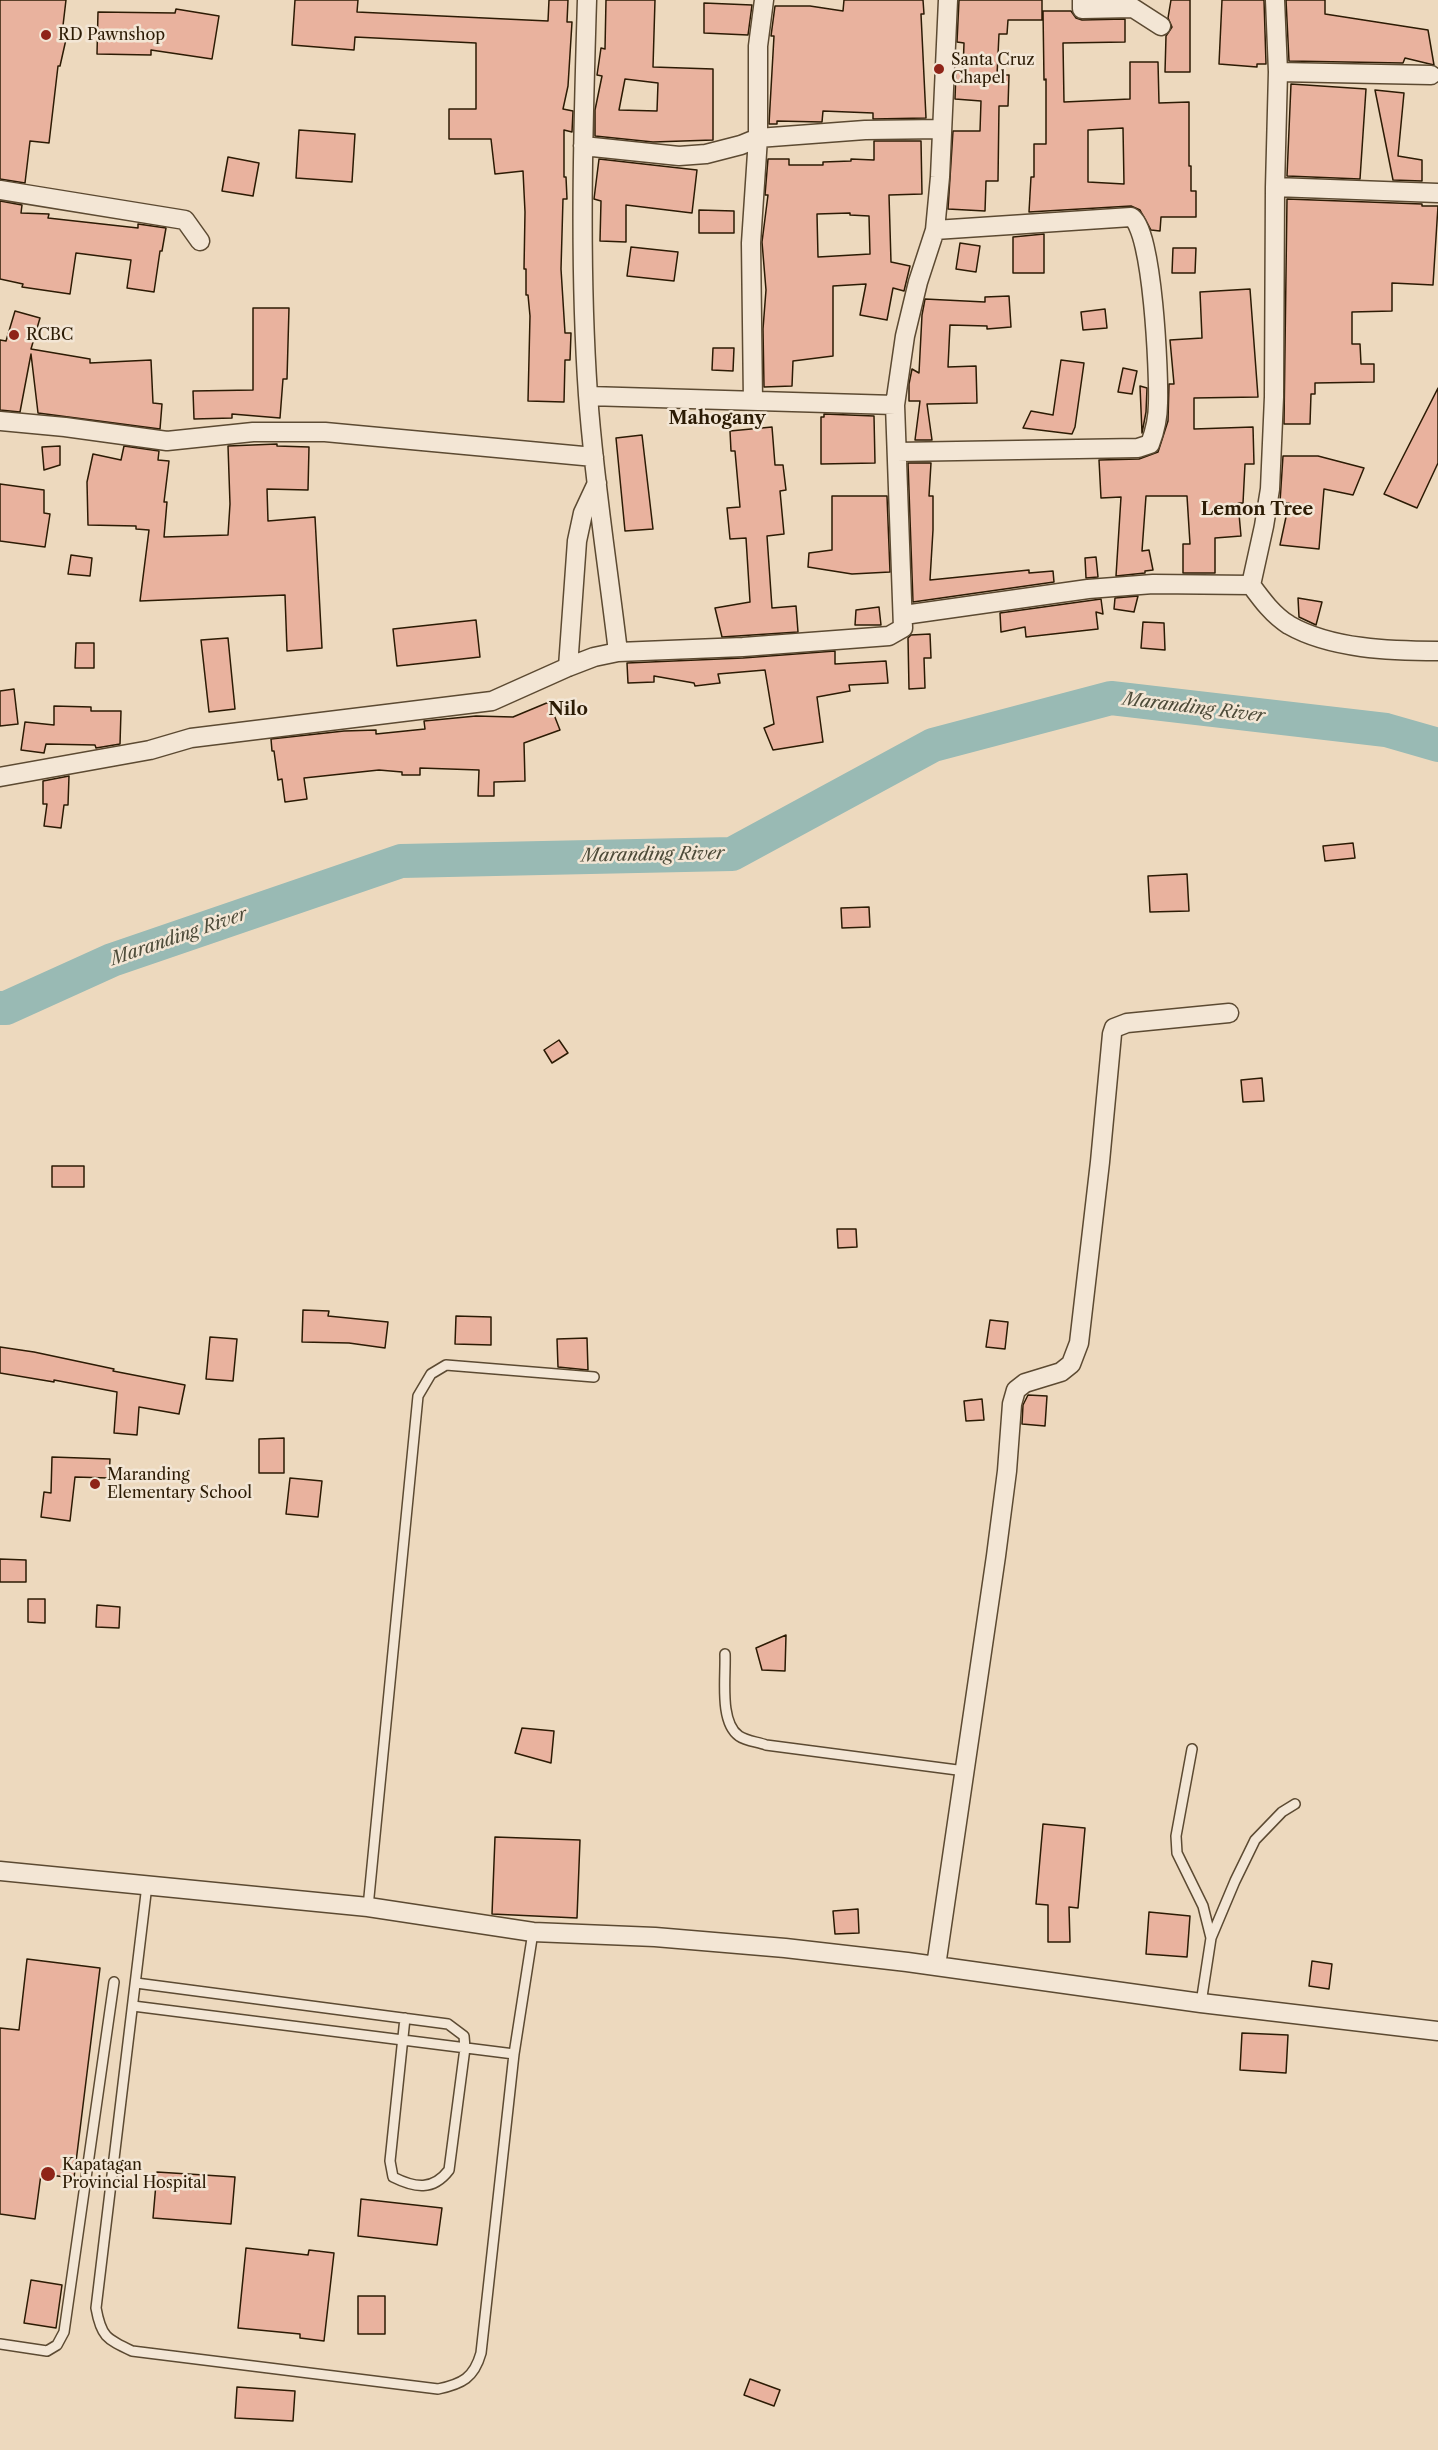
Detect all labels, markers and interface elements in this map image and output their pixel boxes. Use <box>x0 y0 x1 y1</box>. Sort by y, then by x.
place label: RD Pawnshop <box>58 25 165 45</box>
marker: RD Pawnshop <box>39 28 53 42</box>
place label: Santa Cruz Chapel <box>951 50 1034 88</box>
marker: Santa Cruz Chapel <box>932 62 946 76</box>
place label: RCBC <box>26 325 73 345</box>
marker: RCBC <box>7 328 21 342</box>
district label: Mahogany <box>669 408 765 430</box>
district label: Lemon Tree <box>1201 499 1313 521</box>
water label: Maranding River <box>1122 689 1266 727</box>
district label: Nilo <box>548 699 588 721</box>
water label: Maranding River <box>581 843 725 867</box>
water label: Maranding River <box>108 903 250 971</box>
place label: Maranding Elementary School <box>107 1465 252 1503</box>
marker: Maranding Elementary School <box>88 1477 102 1491</box>
place label: Kapatagan Provincial Hospital <box>62 2155 206 2193</box>
marker: Kapatagan Provincial Hospital <box>39 2165 57 2183</box>

